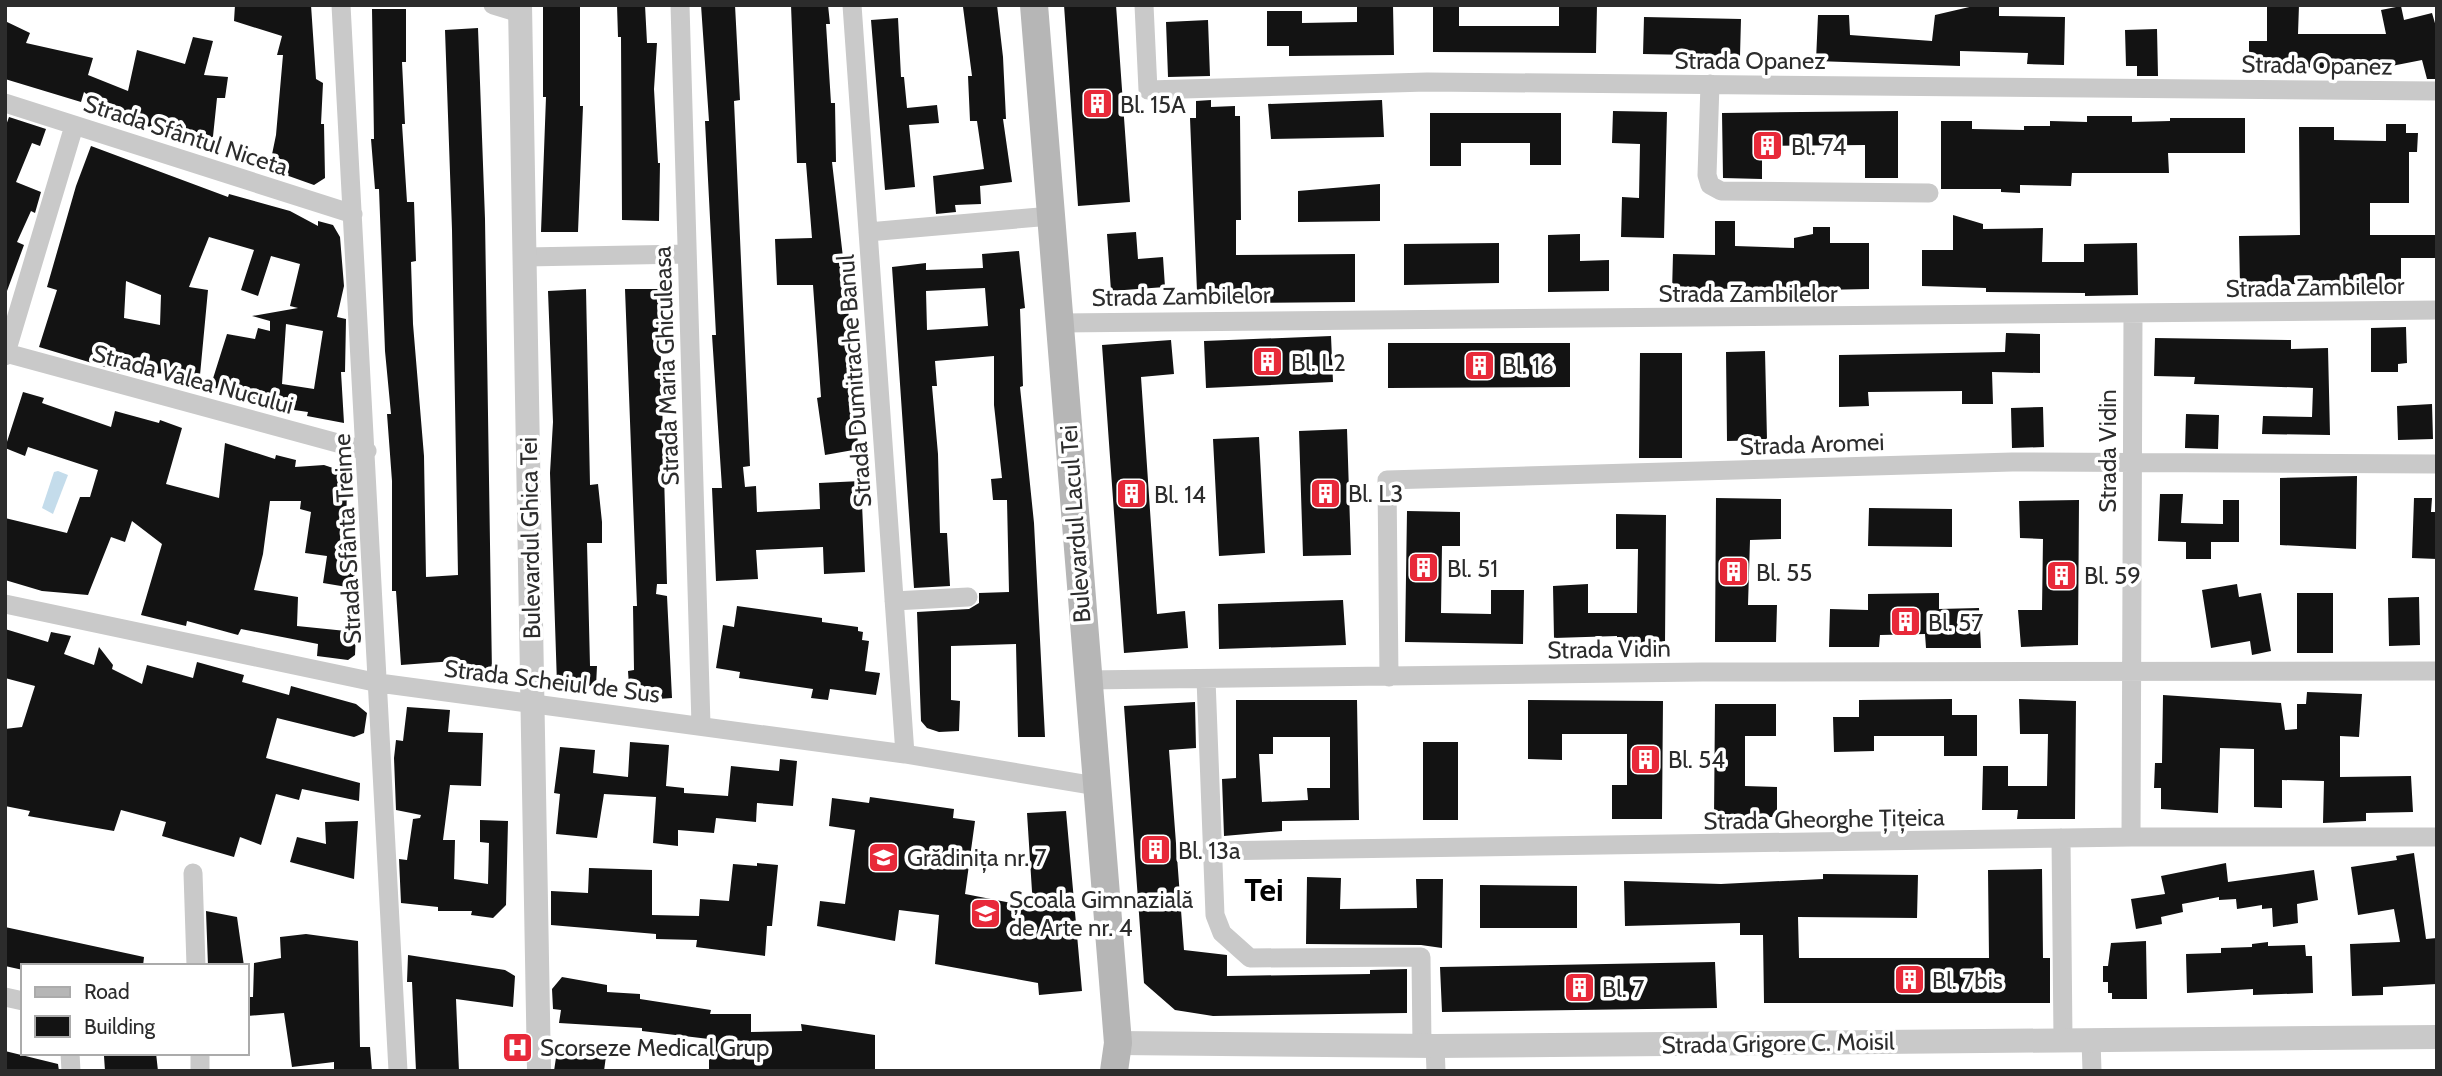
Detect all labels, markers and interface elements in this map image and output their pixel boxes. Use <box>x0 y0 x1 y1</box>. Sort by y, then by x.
street label: Strada Opanez <box>1674 46 1826 75</box>
street label: Strada Opanez <box>2241 49 2393 81</box>
building icon: Bl. 15A <box>1080 87 1114 121</box>
street label: Strada Sfântul Niceta <box>80 88 292 182</box>
place label: Bl. 15A <box>1120 90 1186 119</box>
building icon: Bl. 74 <box>1751 129 1785 163</box>
place label: Bl. 74 <box>1791 132 1846 161</box>
street label: Strada Maria Ghiculeasa <box>647 245 685 486</box>
street label: Strada Dumitrache Banul <box>831 253 877 508</box>
street label: Strada Zambilelor <box>2225 271 2405 303</box>
street label: Strada Zambilelor <box>1659 279 1838 308</box>
street label: Strada Zambilelor <box>1091 280 1271 312</box>
street label: Strada Valea Nucului <box>89 338 297 420</box>
building icon: Bl. L2 <box>1251 345 1285 379</box>
place label: Bl. L2 <box>1291 348 1346 377</box>
building icon: Bl. 16 <box>1462 348 1496 382</box>
place label: Bl. 16 <box>1502 351 1554 380</box>
street label: Strada Vidin <box>2093 389 2122 513</box>
street label: Bulevardul Lacul Tei <box>1054 424 1096 624</box>
street label: Strada Aromei <box>1739 427 1885 461</box>
street label: Strada Sfânta Treime <box>327 433 367 645</box>
street label: Bulevardul Ghica Tei <box>514 437 546 639</box>
building icon: Bl. L3 <box>1308 476 1342 510</box>
building icon: Bl. 14 <box>1114 477 1148 511</box>
place label: Bl. L3 <box>1348 479 1403 508</box>
place label: Bl. 14 <box>1154 480 1206 509</box>
building icon: Bl. 51 <box>1407 551 1441 585</box>
place label: Bl. 51 <box>1447 554 1498 583</box>
building icon: Bl. 55 <box>1716 555 1750 589</box>
place label: Bl. 55 <box>1756 558 1812 587</box>
building icon: Bl. 59 <box>2044 558 2078 592</box>
place label: Bl. 59 <box>2084 561 2141 590</box>
building icon: Bl. 57 <box>1888 605 1922 639</box>
place label: Bl. 57 <box>1928 608 1983 637</box>
street label: Strada Vidin <box>1547 633 1671 665</box>
street label: Strada Scheiul de Sus <box>442 653 662 709</box>
building icon: Bl. 54 <box>1628 742 1662 776</box>
place label: Bl. 54 <box>1668 745 1725 774</box>
street label: Strada Gheorghe Țițeica <box>1703 802 1945 838</box>
building icon: Bl. 13a <box>1138 833 1172 867</box>
place label: Bl. 13a <box>1178 836 1241 865</box>
school or university icon: Grădinița nr. 7 <box>867 840 901 874</box>
place label: Grădinița nr. 7 <box>907 843 1047 873</box>
district label: Tei <box>1244 870 1284 909</box>
place label: Școala Gimnazială de Arte nr. 4 <box>1009 885 1194 942</box>
school or university icon: Școala Gimnazială de Arte nr. 4 <box>969 896 1003 930</box>
building icon: Bl. 7bis <box>1892 963 1926 997</box>
legend <box>21 964 248 1055</box>
place label: Bl. 7bis <box>1932 966 2003 995</box>
building icon: Bl. 7 <box>1562 971 1596 1005</box>
place label: Bl. 7 <box>1602 974 1644 1003</box>
text: Road <box>84 979 130 1004</box>
text: Building <box>84 1014 156 1039</box>
street label: Strada Grigore C. Moisil <box>1661 1026 1895 1060</box>
hospital icon: Scorseze Medical Grup <box>500 1030 534 1064</box>
place label: Scorseze Medical Grup <box>540 1033 769 1062</box>

